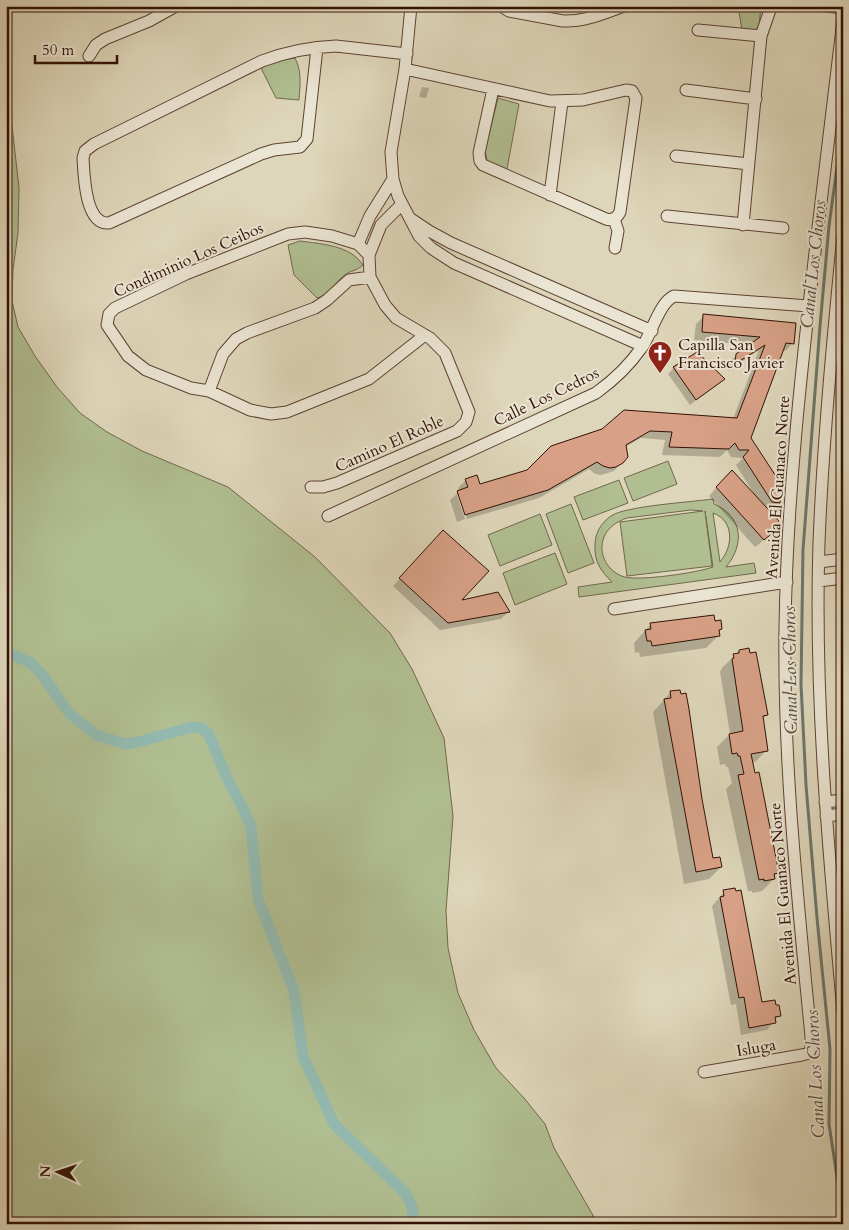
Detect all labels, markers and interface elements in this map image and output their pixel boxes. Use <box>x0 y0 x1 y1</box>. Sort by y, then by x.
scale bar <box>35 32 118 64</box>
text: 50 m <box>42 40 74 60</box>
water label: Canal Los Choros <box>794 199 833 329</box>
street label: Condiminio Los Ceibos <box>110 217 267 303</box>
place label: Capilla San Francisco Javier <box>678 334 785 374</box>
church icon: Capilla San Francisco Javier <box>647 340 673 374</box>
street label: Calle Los Cedros <box>490 362 603 432</box>
street label: Avenida El Guanaco Norte <box>761 395 795 579</box>
street label: Camino El Roble <box>331 410 447 478</box>
water label: Canal Los Choros <box>777 605 804 735</box>
street label: Avenida El Guanaco Norte <box>764 802 802 986</box>
water label: Canal Los Choros <box>800 1009 831 1139</box>
street label: Isluga <box>735 1034 778 1062</box>
north arrow <box>32 1148 82 1198</box>
text: N <box>36 1165 55 1178</box>

